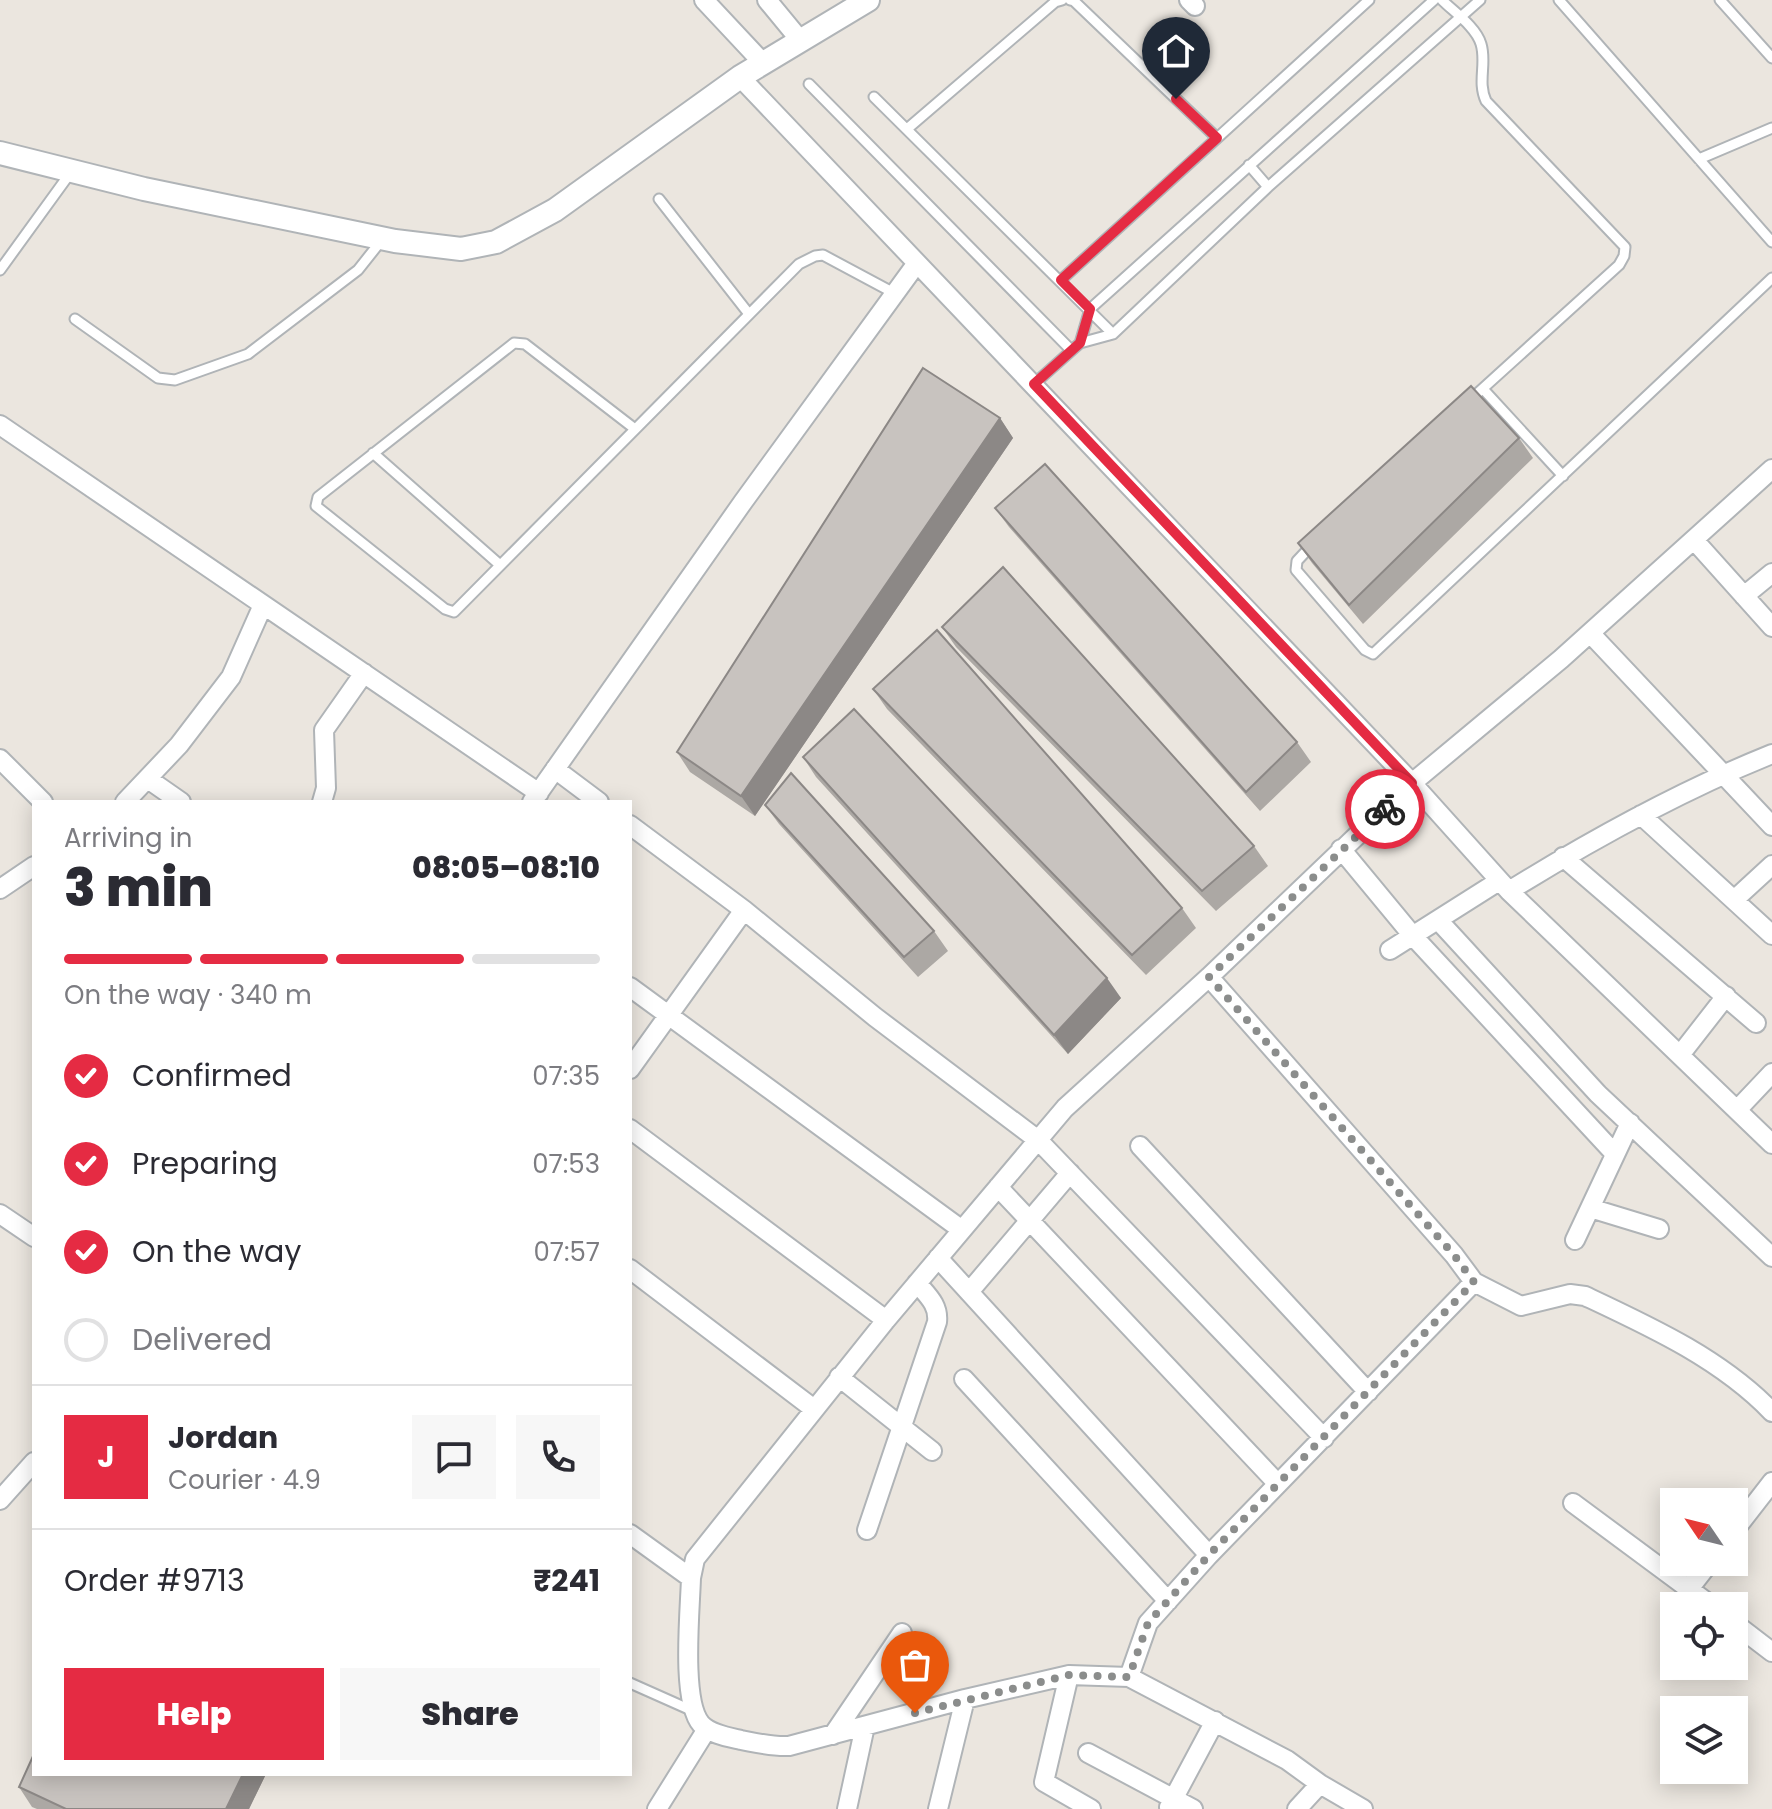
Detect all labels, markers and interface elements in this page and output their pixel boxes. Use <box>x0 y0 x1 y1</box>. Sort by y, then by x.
pin <box>1142 17 1210 99</box>
icon: home <box>1154 29 1198 73</box>
courier <box>1345 769 1425 849</box>
icon: bike <box>1363 787 1407 831</box>
text: Arriving in <box>64 820 193 856</box>
text: 08:05–08:10 <box>412 846 600 889</box>
text: 3 min <box>64 851 213 924</box>
text: On the way · 340 m <box>64 977 312 1013</box>
icon: check <box>64 1054 108 1098</box>
text: Confirmed <box>132 1054 292 1097</box>
text: 07:35 <box>532 1058 600 1094</box>
icon: check <box>64 1142 108 1186</box>
text: Preparing <box>132 1142 278 1185</box>
text: 07:53 <box>532 1146 600 1182</box>
icon: check <box>64 1230 108 1274</box>
text: On the way <box>132 1230 301 1273</box>
text: 07:57 <box>533 1234 600 1270</box>
text: Delivered <box>132 1318 272 1361</box>
button: chat <box>412 1415 496 1499</box>
button: phone <box>516 1415 600 1499</box>
text: Jordan <box>168 1416 278 1459</box>
text: J <box>97 1435 115 1478</box>
text: Courier · 4.9 <box>168 1462 321 1498</box>
north arrow <box>1660 1488 1748 1576</box>
map controls <box>1660 1488 1748 1784</box>
text: Order #9713 <box>64 1559 245 1602</box>
text: ₹241 <box>533 1559 600 1602</box>
button: locate <box>1660 1592 1748 1680</box>
pin <box>881 1631 949 1713</box>
icon: bag <box>893 1643 937 1687</box>
button: Help <box>64 1668 324 1760</box>
button: Share <box>340 1668 600 1760</box>
button: layers <box>1660 1696 1748 1784</box>

